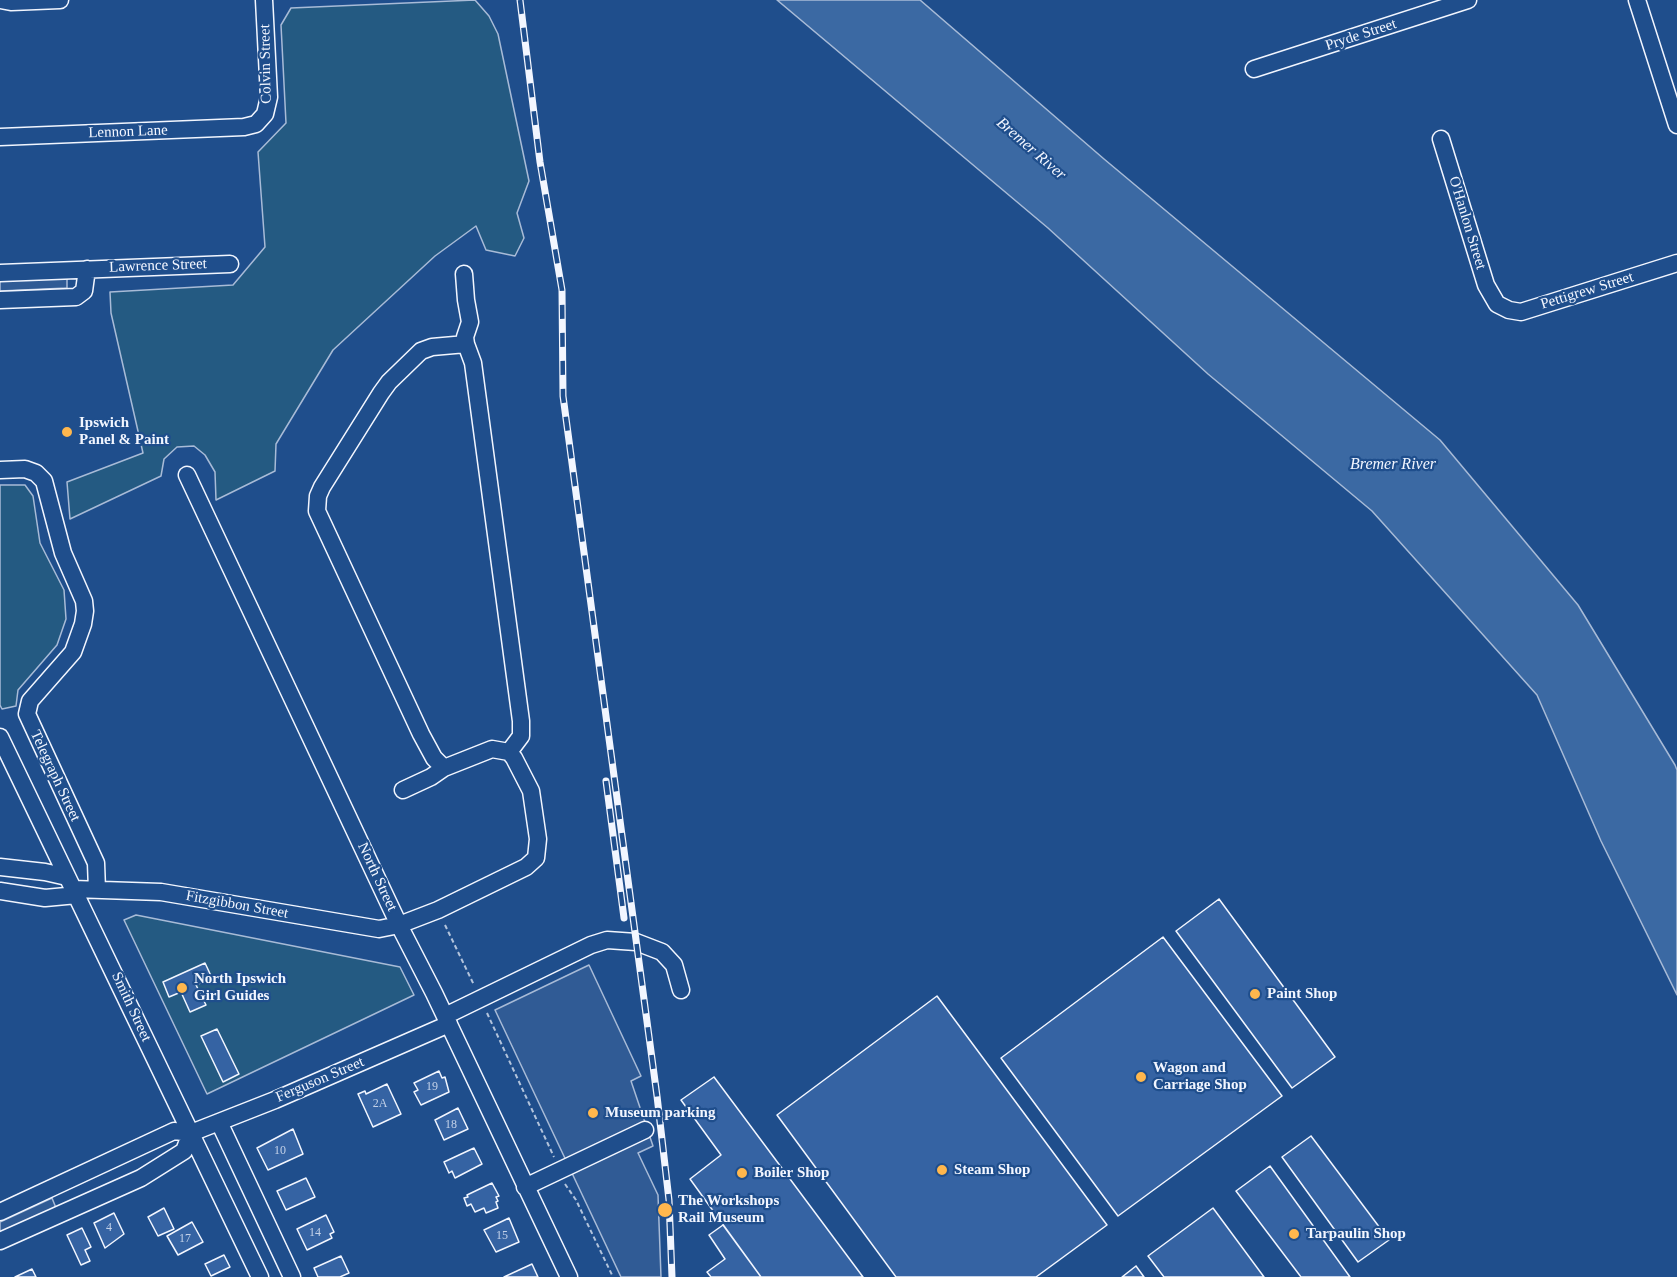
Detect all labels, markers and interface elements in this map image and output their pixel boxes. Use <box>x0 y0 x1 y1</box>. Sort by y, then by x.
street label: Pryde Street <box>1323 15 1399 55</box>
street label: Colvin Street <box>256 24 276 104</box>
water label: Bremer River <box>992 114 1070 184</box>
street label: Lennon Lane <box>88 122 168 142</box>
street label: O'Hanlon Street <box>1444 174 1490 272</box>
street label: Lawrence Street <box>109 255 207 277</box>
street label: Pettigrew Street <box>1538 268 1636 314</box>
place label: Ipswich Panel & Paint <box>79 414 169 449</box>
marker: Ipswich Panel & Paint <box>60 425 74 439</box>
water label: Bremer River <box>1350 455 1436 475</box>
street label: Telegraph Street <box>26 728 84 824</box>
street label: North Street <box>353 840 401 914</box>
street label: Fitzgibbon Street <box>184 887 290 923</box>
street label: Smith Street <box>107 969 155 1045</box>
place label: North Ipswich Girl Guides <box>194 970 286 1005</box>
marker: North Ipswich Girl Guides <box>175 981 189 995</box>
place label: Paint Shop <box>1267 985 1337 1003</box>
marker: Paint Shop <box>1248 987 1262 1001</box>
street label: Ferguson Street <box>273 1053 367 1107</box>
place label: Wagon and Carriage Shop <box>1153 1059 1247 1094</box>
marker: Wagon and Carriage Shop <box>1134 1070 1148 1084</box>
house number: 19 <box>426 1080 438 1094</box>
house number: 2A <box>373 1097 387 1111</box>
place label: Museum parking <box>605 1104 715 1122</box>
marker: Museum parking <box>586 1106 600 1120</box>
house number: 18 <box>445 1118 457 1132</box>
house number: 10 <box>274 1144 286 1158</box>
place label: Steam Shop <box>954 1161 1030 1179</box>
marker: Steam Shop <box>935 1163 949 1177</box>
place label: Boiler Shop <box>754 1164 829 1182</box>
marker: Boiler Shop <box>735 1166 749 1180</box>
place label: The Workshops Rail Museum <box>678 1192 779 1227</box>
marker: The Workshops Rail Museum <box>656 1201 674 1219</box>
house number: 4 <box>106 1221 112 1235</box>
place label: Tarpaulin Shop <box>1306 1225 1406 1243</box>
house number: 14 <box>309 1226 321 1240</box>
marker: Tarpaulin Shop <box>1287 1227 1301 1241</box>
house number: 15 <box>496 1229 508 1243</box>
house number: 17 <box>179 1232 191 1246</box>

